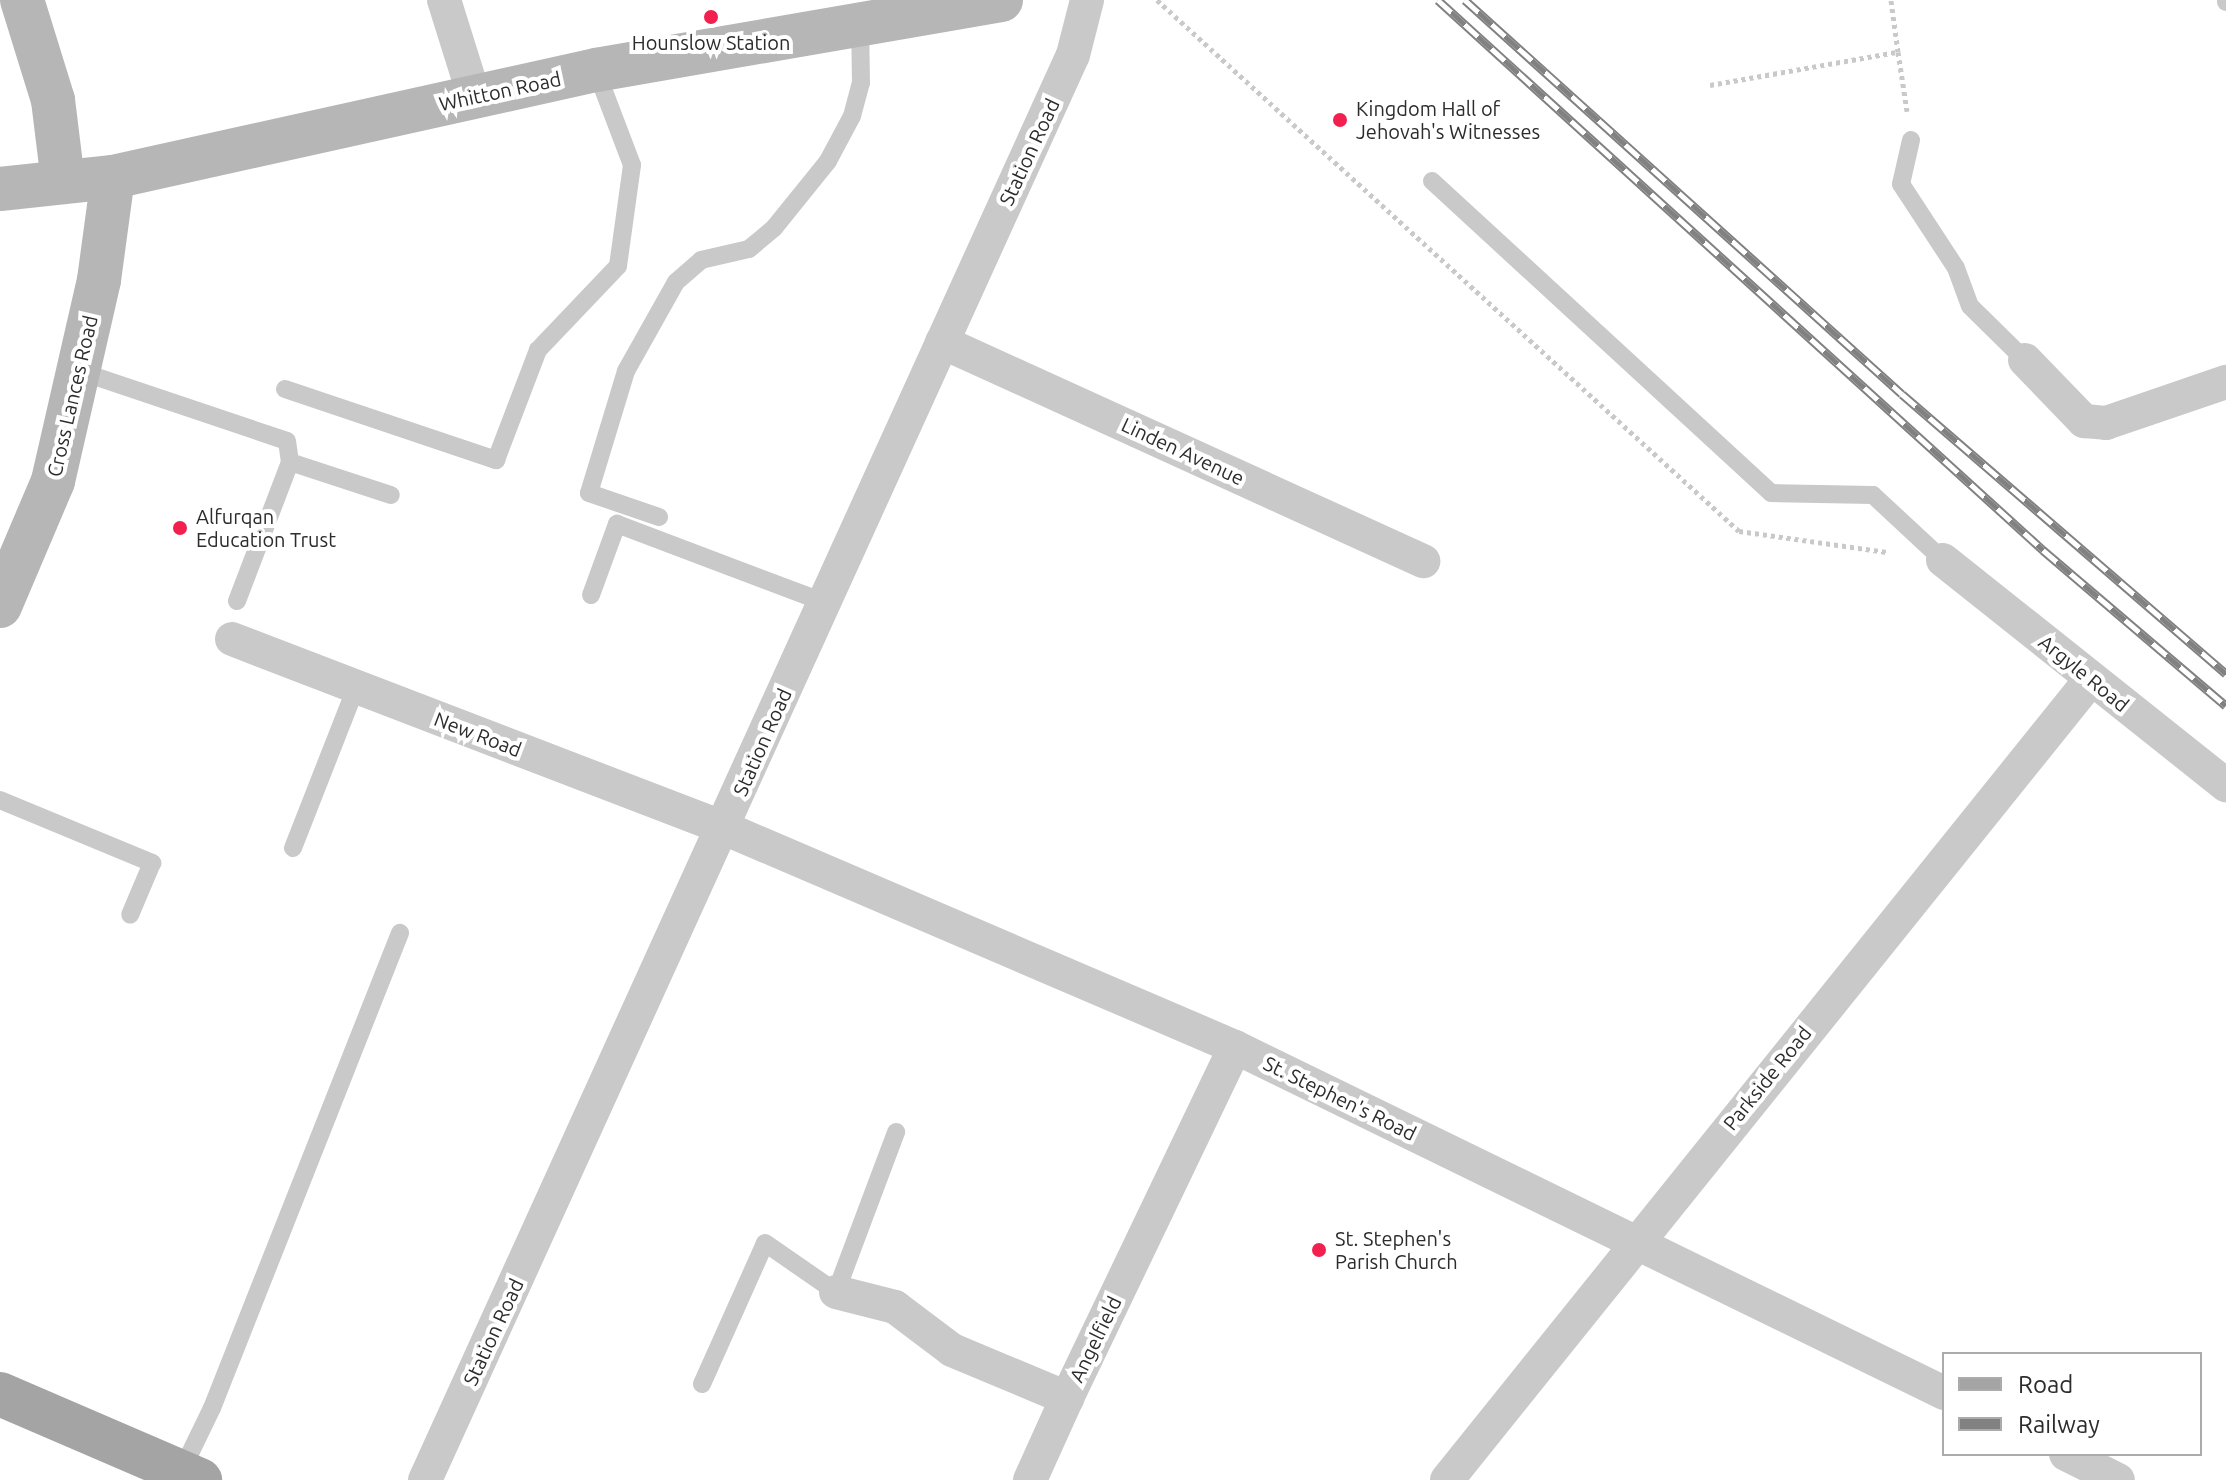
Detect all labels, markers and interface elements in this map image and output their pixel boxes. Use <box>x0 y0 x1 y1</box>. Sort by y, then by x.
marker: Hounslow Station <box>702 8 720 26</box>
place label: Hounslow Station <box>632 30 790 54</box>
street label: Whitton Road <box>437 66 563 116</box>
street label: Station Road <box>994 95 1064 209</box>
place label: Kingdom Hall of Jehovah's Witnesses <box>1356 96 1540 143</box>
marker: Kingdom Hall of Jehovah's Witnesses <box>1331 111 1349 129</box>
street label: Cross Lances Road <box>42 313 102 479</box>
street label: Linden Avenue <box>1118 412 1248 490</box>
place label: Alfurqan Education Trust <box>196 504 336 551</box>
marker: Alfurqan Education Trust <box>171 519 189 537</box>
street label: Argyle Road <box>2034 629 2134 717</box>
street label: Station Road <box>728 685 796 799</box>
street label: New Road <box>431 706 525 762</box>
street label: Parkside Road <box>1718 1021 1816 1135</box>
street label: St. Stephen's Road <box>1260 1051 1420 1145</box>
place label: St. Stephen's Parish Church <box>1335 1226 1458 1273</box>
marker: St. Stephen's Parish Church <box>1310 1241 1328 1259</box>
street label: Station Road <box>458 1275 528 1389</box>
street label: Angelfield <box>1064 1292 1126 1386</box>
legend <box>1942 1352 2202 1456</box>
text: Road <box>2018 1371 2073 1398</box>
text: Railway <box>2018 1411 2100 1438</box>

